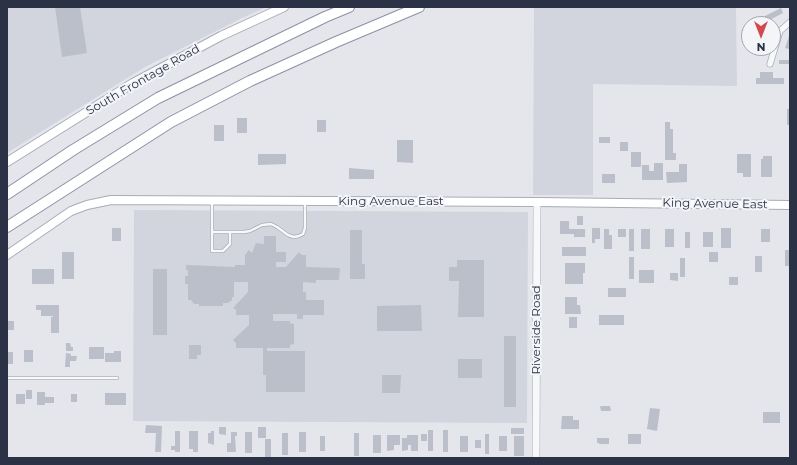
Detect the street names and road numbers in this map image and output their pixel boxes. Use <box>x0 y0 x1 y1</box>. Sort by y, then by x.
street label: South Frontage Road <box>84 42 202 118</box>
street label: King Avenue East <box>338 194 444 208</box>
street label: King Avenue East <box>662 196 768 212</box>
street label: Riverside Road <box>529 285 543 375</box>

